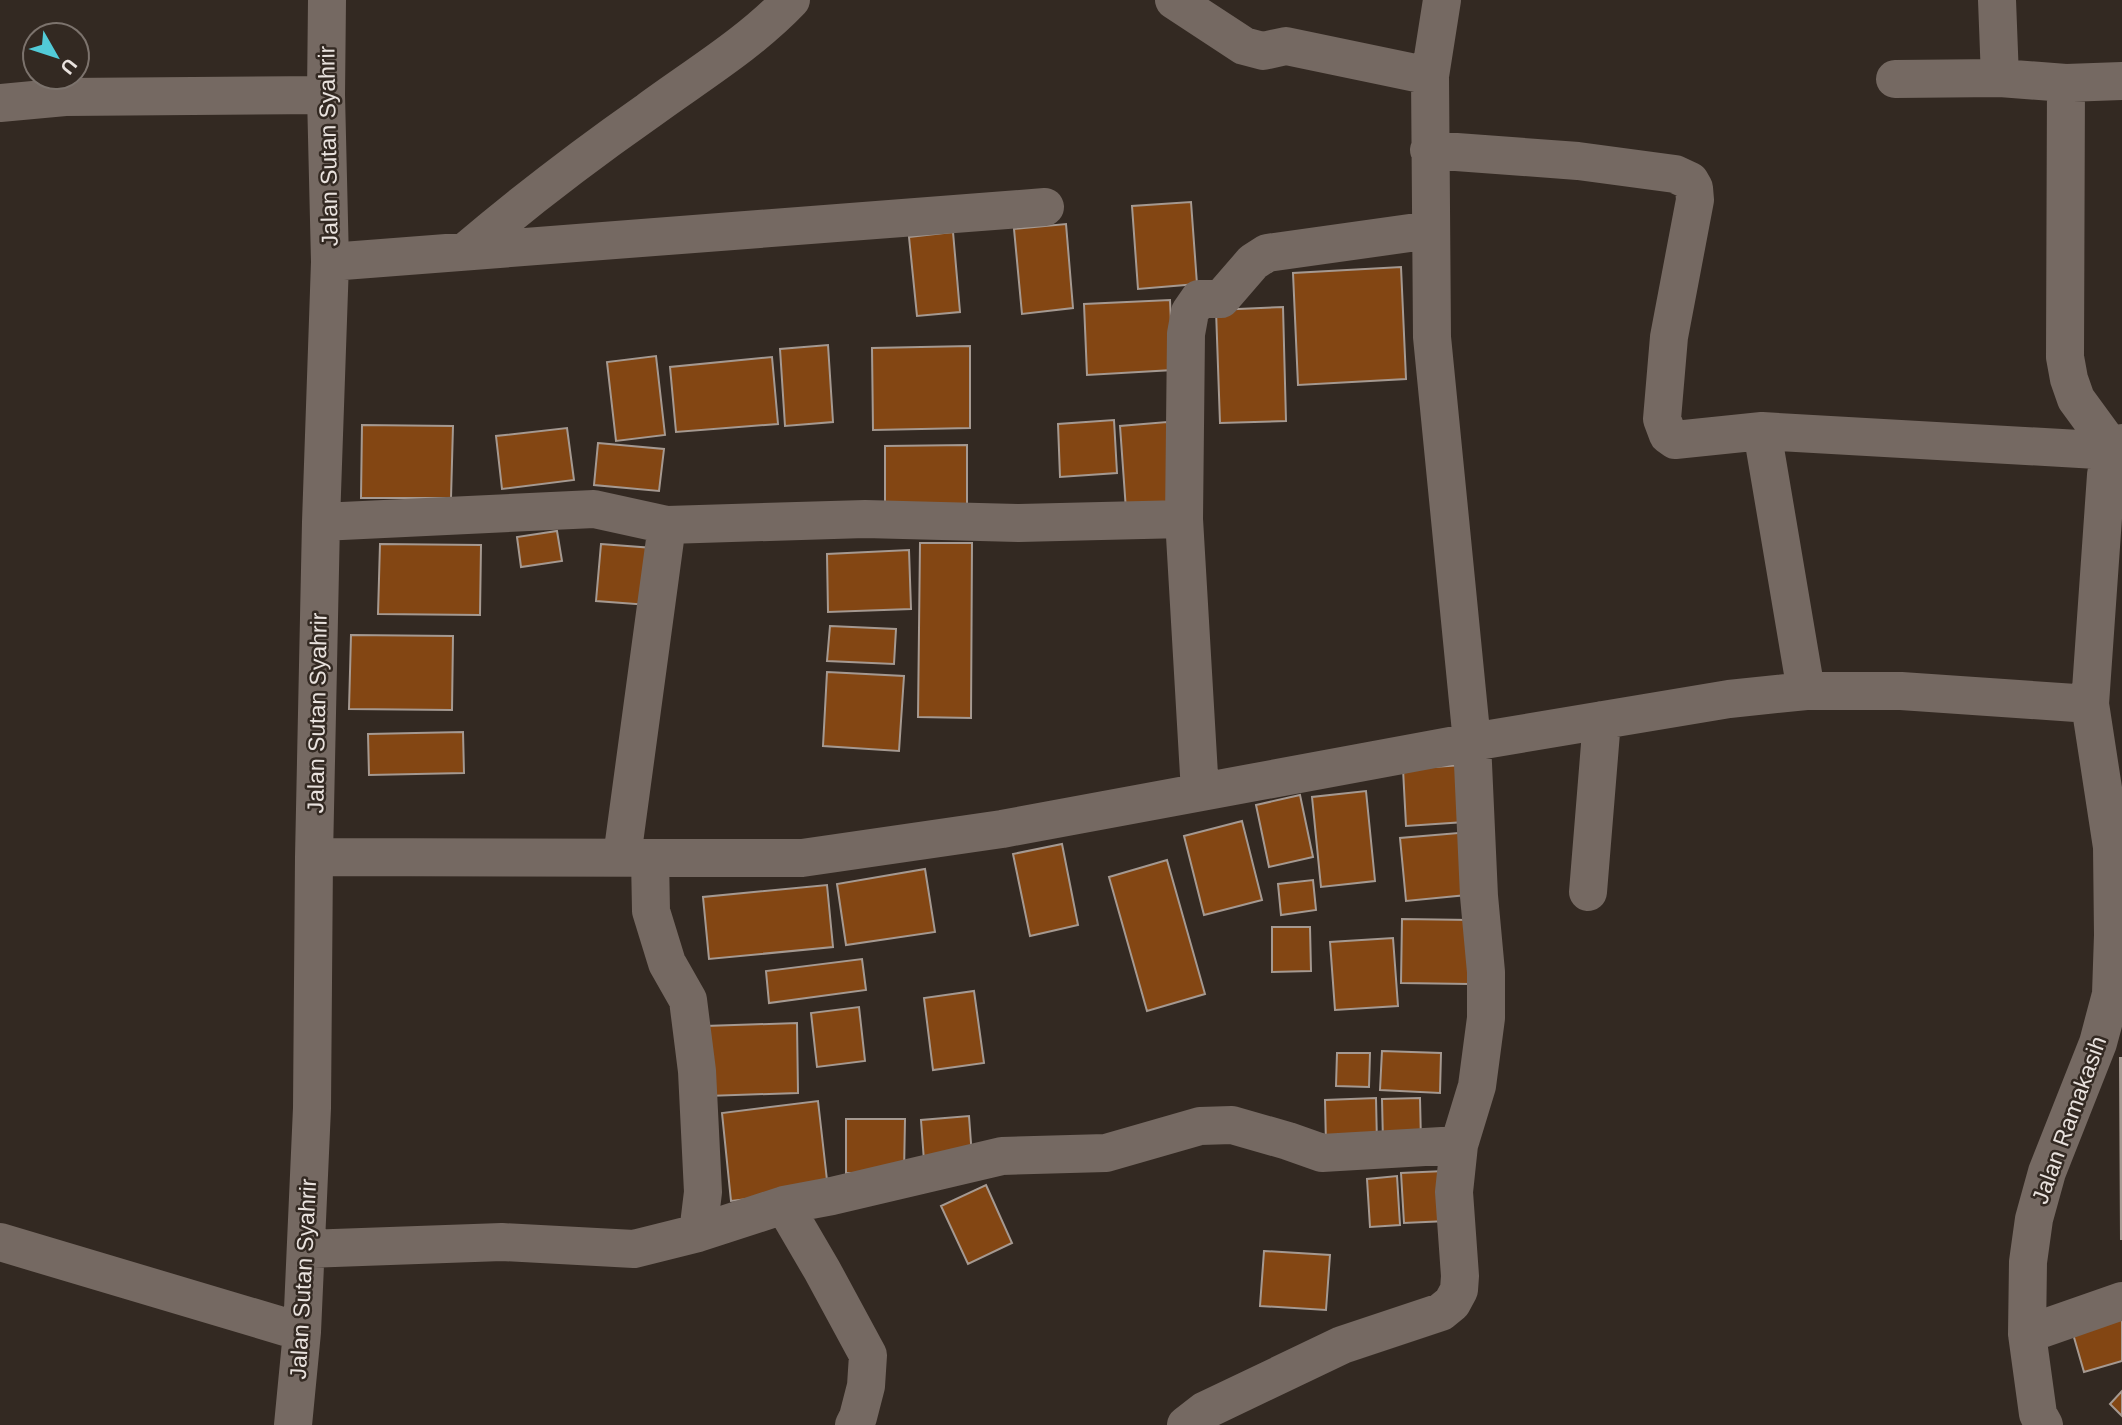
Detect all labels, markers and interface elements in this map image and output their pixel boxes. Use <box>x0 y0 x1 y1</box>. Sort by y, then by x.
north arrow <box>21 21 91 91</box>
street label: Jalan Sutan Syahrir <box>313 45 343 247</box>
text: U <box>56 54 81 78</box>
street label: Jalan Sutan Syahrir <box>302 612 332 814</box>
street label: Jalan Ramakasih <box>2027 1033 2111 1207</box>
street label: Jalan Sutan Syahrir <box>285 1178 321 1380</box>

